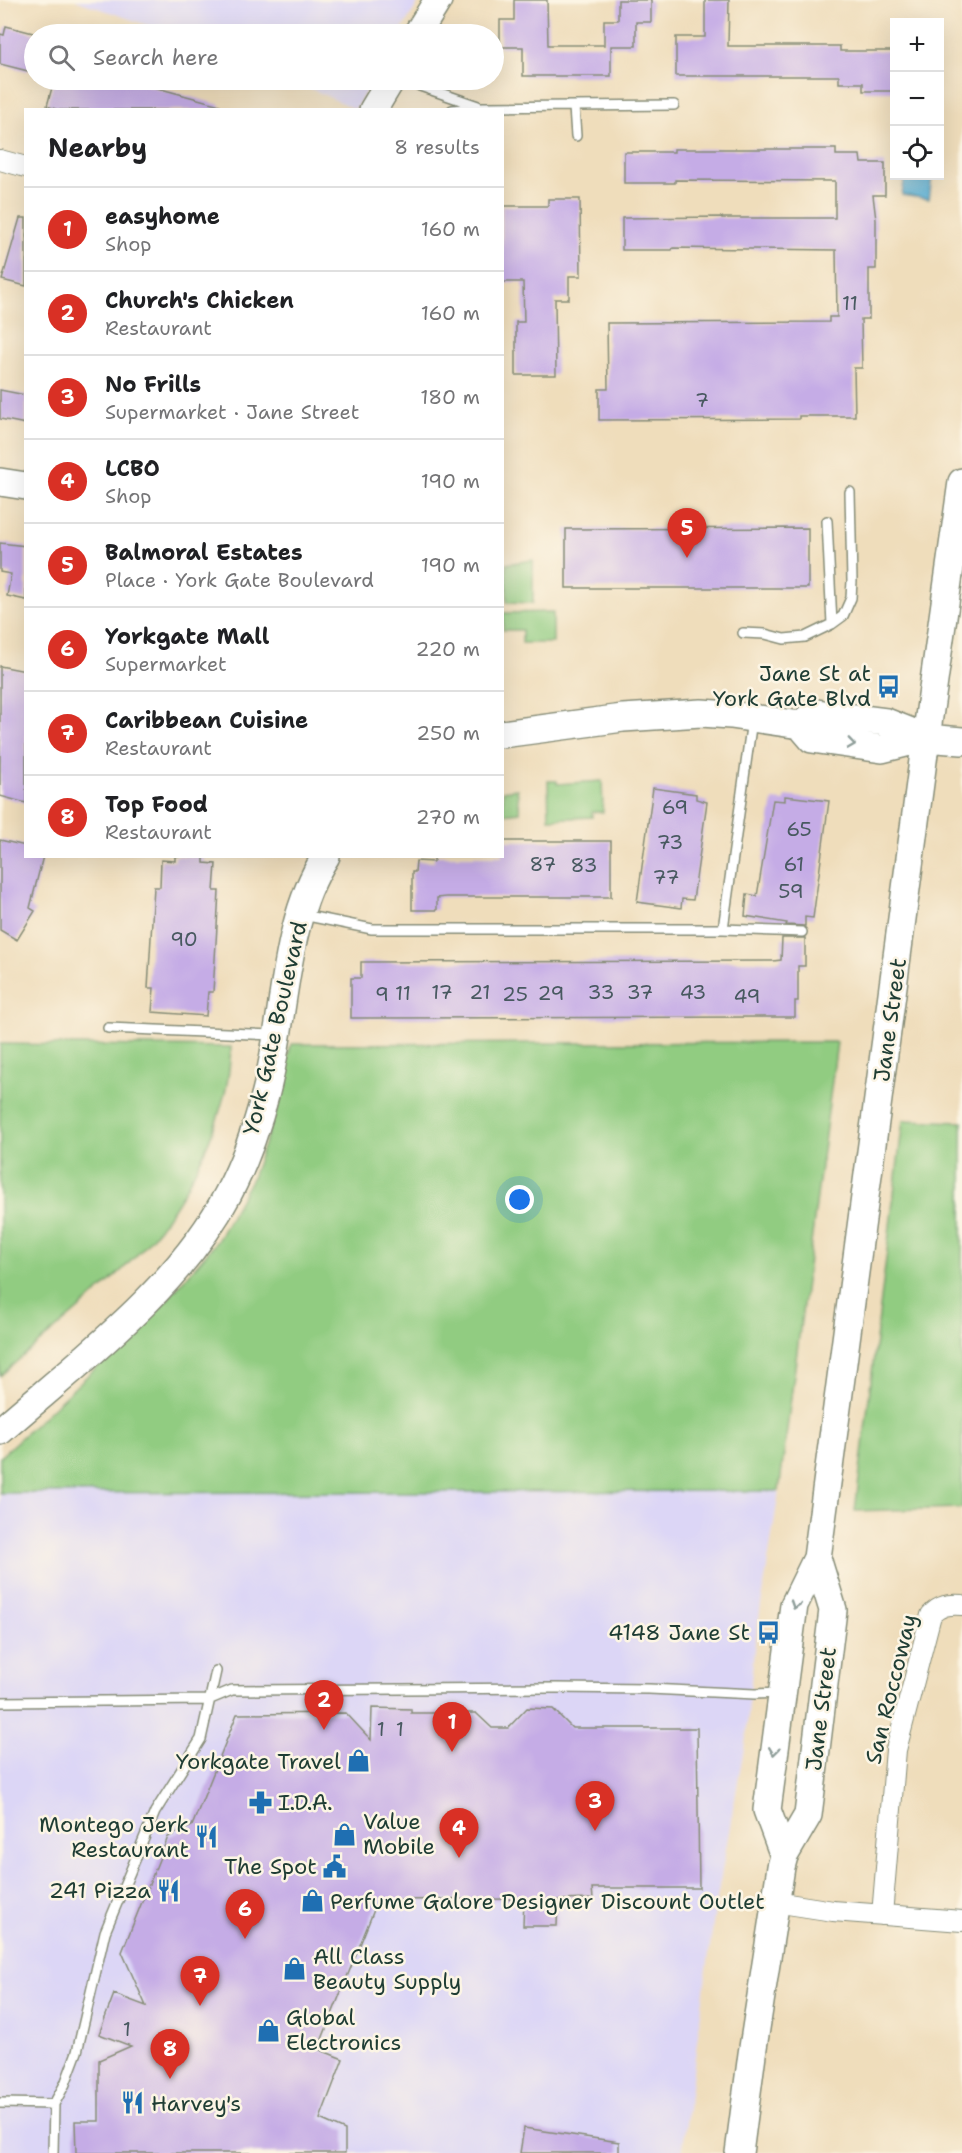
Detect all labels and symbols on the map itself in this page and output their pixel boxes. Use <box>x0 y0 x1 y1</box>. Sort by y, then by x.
house number: 11 <box>842 290 858 316</box>
house number: 7 <box>695 387 709 413</box>
pin: 5 <box>668 508 706 558</box>
place label: Jane St at York Gate Blvd <box>713 659 871 713</box>
bus stop icon: Jane St at York Gate Blvd <box>876 673 902 699</box>
one-way arrow <box>847 738 856 750</box>
house number: 69 <box>662 794 688 820</box>
house number: 65 <box>786 816 812 842</box>
house number: 73 <box>657 829 683 855</box>
house number: 87 <box>530 851 556 877</box>
house number: 61 <box>784 851 804 877</box>
house number: 83 <box>571 852 597 878</box>
house number: 77 <box>653 864 679 890</box>
house number: 59 <box>778 878 804 904</box>
street label: York Gate Boulevard <box>236 918 314 1138</box>
house number: 90 <box>170 926 198 952</box>
street label: Jane Street <box>867 956 913 1084</box>
house number: 17 <box>431 979 453 1005</box>
house number: 21 <box>469 979 491 1005</box>
house number: 33 <box>588 979 614 1005</box>
house number: 37 <box>627 979 653 1005</box>
house number: 43 <box>680 979 706 1005</box>
house number: 11 <box>395 980 411 1006</box>
house number: 29 <box>538 980 564 1006</box>
house number: 9 <box>375 981 389 1007</box>
house number: 25 <box>502 981 528 1007</box>
house number: 49 <box>733 983 761 1009</box>
your location <box>505 1185 534 1214</box>
one-way arrow <box>790 1599 803 1610</box>
street label: San Roccoway <box>858 1611 924 1767</box>
place label: 4148 Jane St <box>608 1618 750 1647</box>
bus stop icon: 4148 Jane St <box>755 1619 781 1645</box>
street label: Jane Street <box>799 1645 843 1773</box>
pin: 2 <box>304 1680 344 1730</box>
pin: 1 <box>432 1702 472 1752</box>
house number: 1 <box>377 1716 385 1742</box>
house number: 1 <box>396 1716 404 1742</box>
place label: Yorkgate Travel <box>176 1747 341 1776</box>
one-way arrow <box>769 1747 781 1756</box>
shop icon: Yorkgate Travel <box>346 1748 372 1774</box>
pin: 3 <box>576 1782 614 1831</box>
place label: I.D.A. <box>278 1788 333 1817</box>
pharmacy icon: I.D.A. <box>247 1789 273 1815</box>
place label: Value Mobile <box>363 1807 435 1861</box>
pin: 4 <box>440 1808 478 1858</box>
place label: Montego Jerk Restaurant <box>39 1810 189 1864</box>
shop icon: Value Mobile <box>332 1821 358 1847</box>
restaurant icon: Montego Jerk Restaurant <box>194 1824 220 1850</box>
place label: The Spot <box>224 1852 317 1881</box>
public building icon: The Spot <box>322 1853 348 1879</box>
place label: 241 Pizza <box>49 1876 151 1905</box>
restaurant icon: 241 Pizza <box>156 1877 182 1903</box>
place label: Perfume Galore Designer Discount Outlet <box>330 1887 765 1916</box>
shop icon: Perfume Galore Designer Discount Outlet <box>299 1888 325 1914</box>
pin: 6 <box>226 1890 264 1939</box>
place label: All Class Beauty Supply <box>313 1942 461 1996</box>
pin: 7 <box>180 1956 220 2006</box>
shop icon: All Class Beauty Supply <box>282 1956 308 1982</box>
place label: Global Electronics <box>286 2003 401 2057</box>
house number: 1 <box>123 2016 131 2042</box>
shop icon: Global Electronics <box>255 2017 281 2043</box>
pin: 8 <box>150 2030 190 2079</box>
place label: Harvey's <box>151 2089 241 2118</box>
restaurant icon: Harvey's <box>120 2090 146 2116</box>

